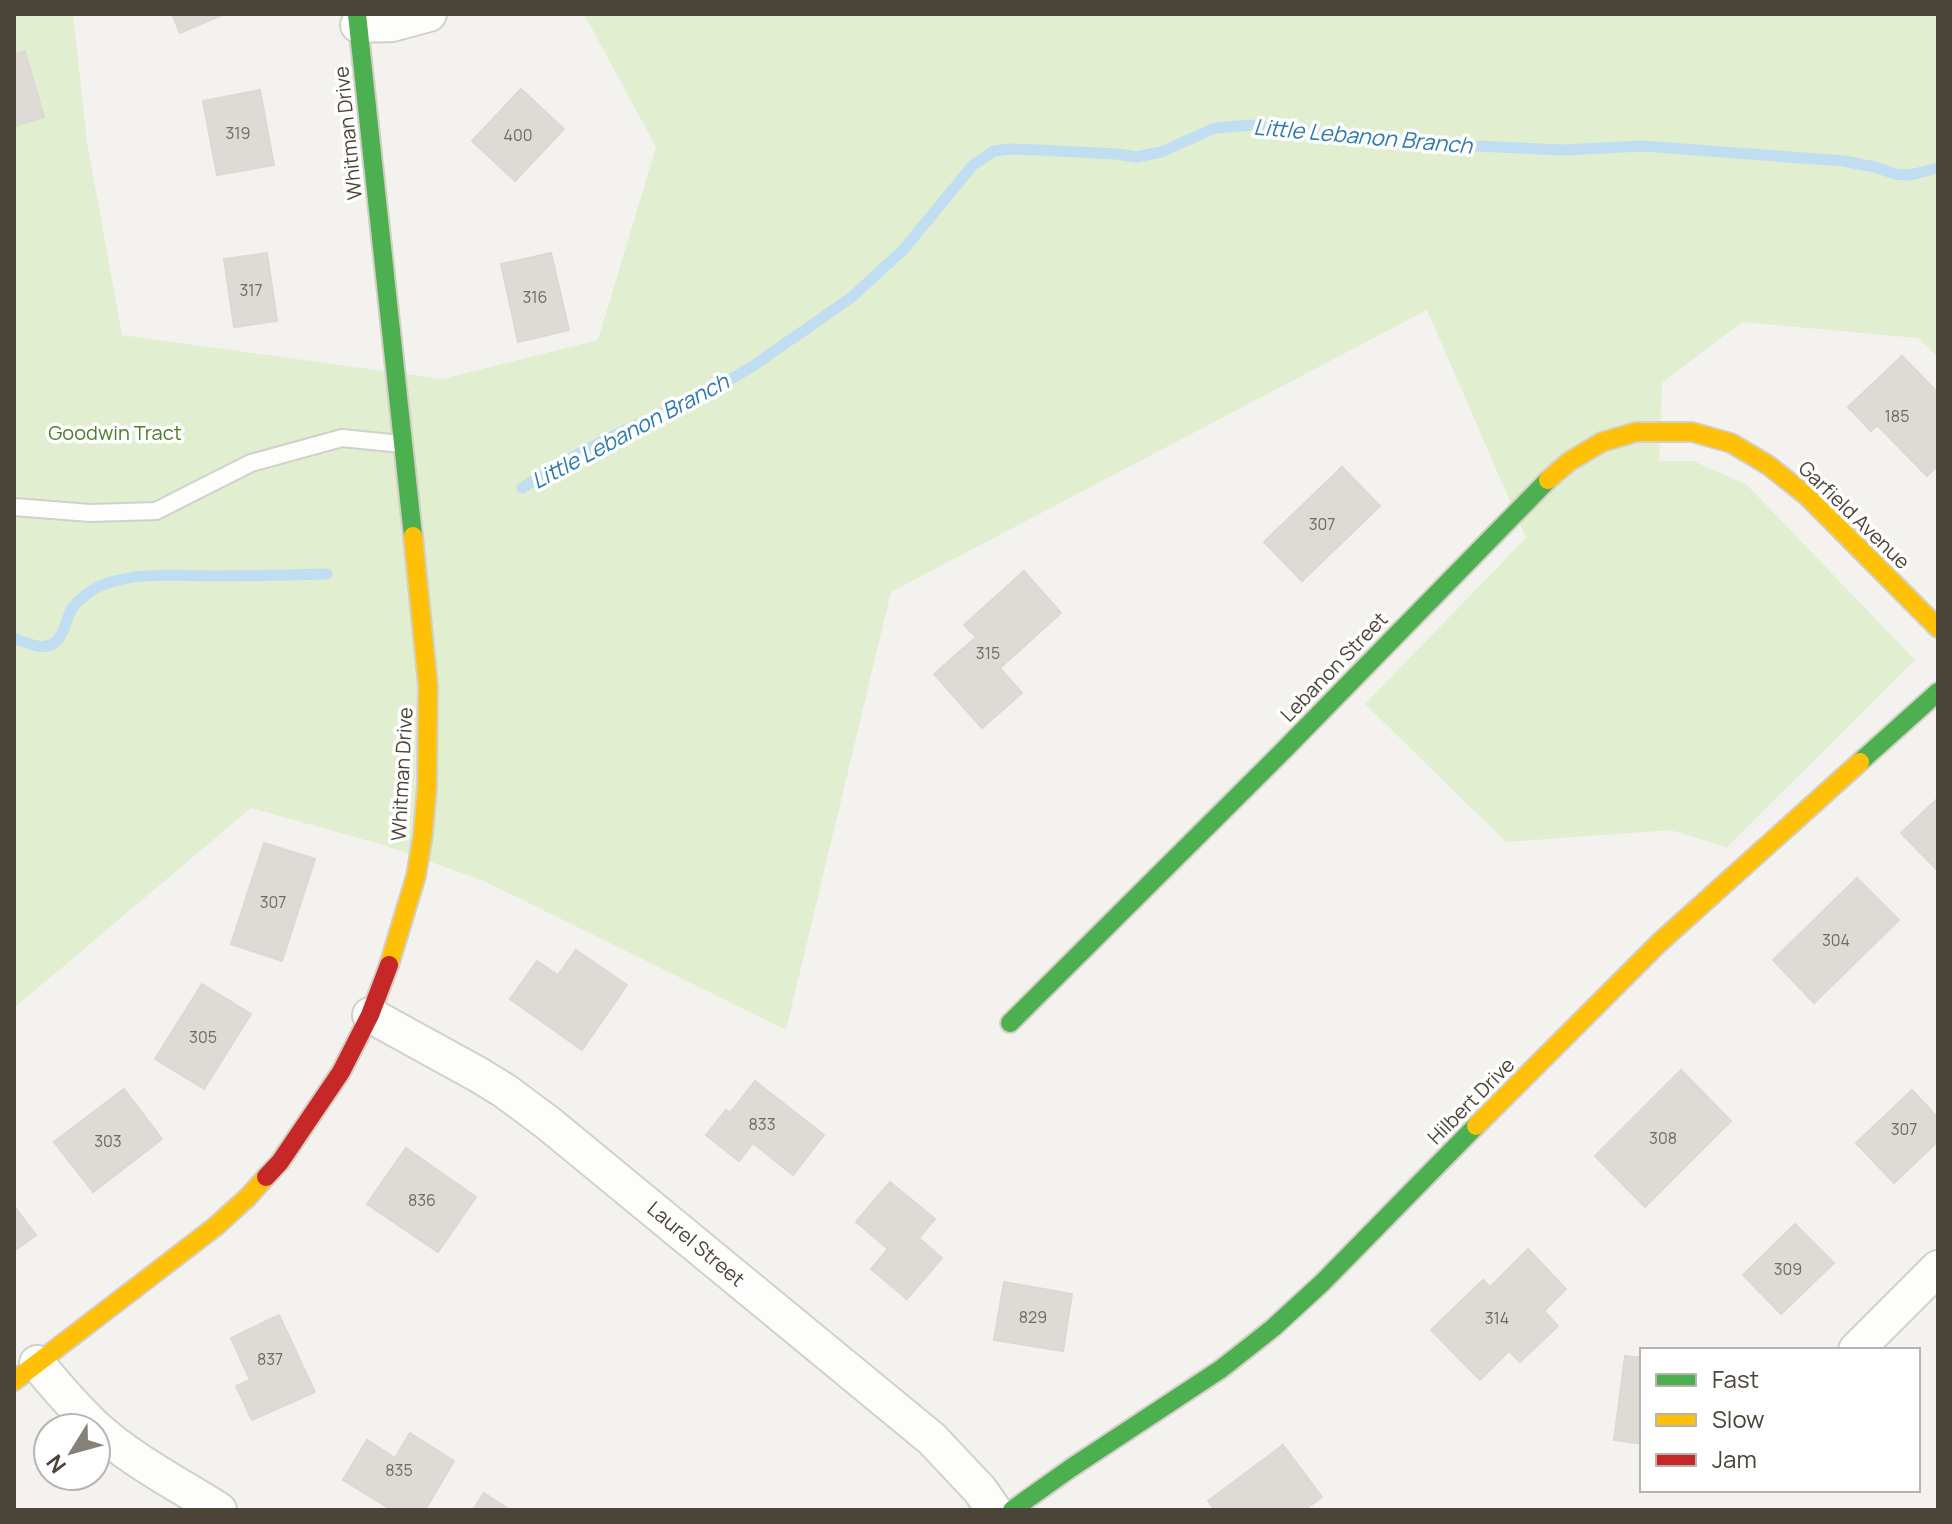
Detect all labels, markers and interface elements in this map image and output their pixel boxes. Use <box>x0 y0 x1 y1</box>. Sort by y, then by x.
street label: Whitman Drive <box>327 65 368 201</box>
water label: Little Lebanon Branch <box>1252 111 1474 161</box>
house number: 319 <box>225 122 251 144</box>
house number: 400 <box>504 124 532 146</box>
house number: 317 <box>239 279 263 301</box>
house number: 316 <box>522 286 548 308</box>
water label: Little Lebanon Branch <box>526 366 735 496</box>
house number: 185 <box>1885 405 1909 427</box>
park label: Goodwin Tract <box>48 419 182 446</box>
street label: Garfield Avenue <box>1793 455 1916 575</box>
house number: 307 <box>1309 513 1335 535</box>
street label: Lebanon Street <box>1274 606 1393 728</box>
house number: 315 <box>976 642 1000 664</box>
street label: Whitman Drive <box>385 706 418 842</box>
house number: 307 <box>260 891 286 913</box>
house number: 304 <box>1822 929 1850 951</box>
house number: 305 <box>189 1026 217 1048</box>
street label: Hilbert Drive <box>1421 1051 1520 1150</box>
house number: 833 <box>749 1113 775 1135</box>
house number: 307 <box>1891 1118 1917 1140</box>
house number: 308 <box>1649 1127 1677 1149</box>
house number: 303 <box>94 1130 122 1152</box>
house number: 836 <box>408 1189 436 1211</box>
street label: Laurel Street <box>642 1195 751 1292</box>
house number: 309 <box>1774 1258 1802 1280</box>
house number: 829 <box>1019 1306 1047 1328</box>
house number: 314 <box>1485 1307 1509 1329</box>
house number: 837 <box>257 1348 283 1370</box>
legend <box>1640 1348 1920 1492</box>
text: Fast <box>1712 1362 1759 1395</box>
text: Slow <box>1712 1402 1765 1435</box>
north arrow <box>32 1412 112 1492</box>
text: Jam <box>1712 1442 1757 1475</box>
text: N <box>39 1449 73 1479</box>
house number: 835 <box>385 1459 413 1481</box>

